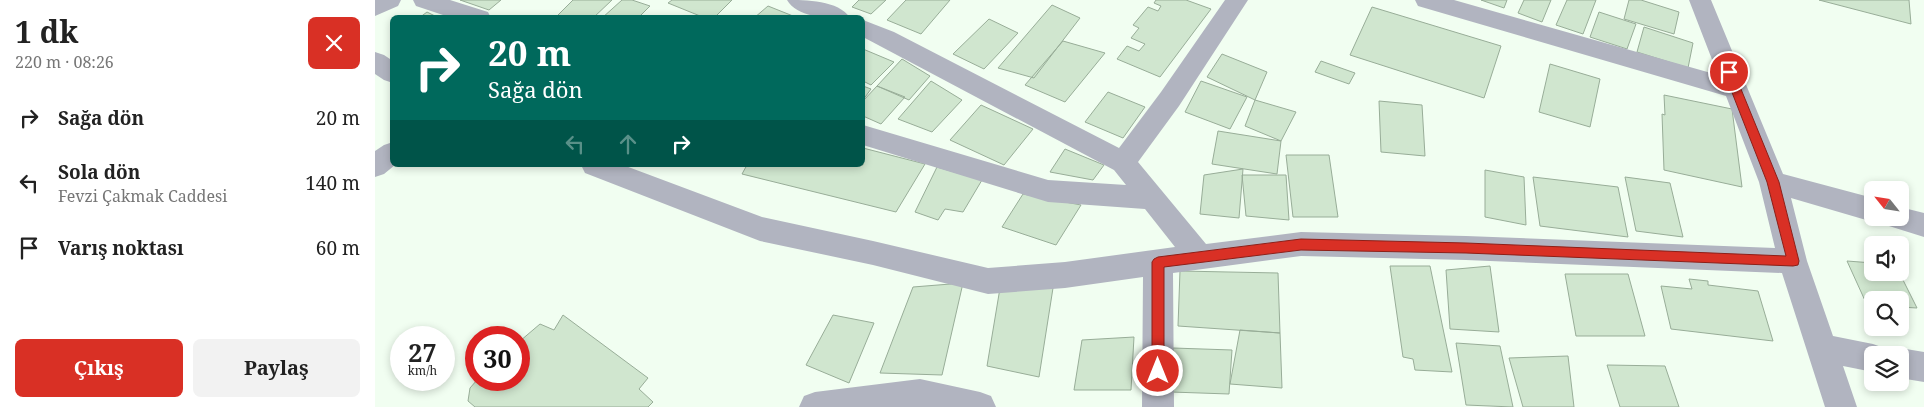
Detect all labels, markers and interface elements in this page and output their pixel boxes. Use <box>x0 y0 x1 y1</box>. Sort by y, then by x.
text: 1 dk <box>15 11 78 52</box>
button: close <box>308 17 360 69</box>
text: 20 m <box>488 29 571 76</box>
icon: right <box>405 35 470 100</box>
text: 220 m · 08:26 <box>15 51 114 73</box>
pin <box>1708 51 1750 93</box>
icon: arrive <box>1715 58 1743 86</box>
text: Sağa dön <box>488 74 583 104</box>
icon: right <box>15 104 43 132</box>
text: Sağa dön <box>58 105 144 131</box>
text: 20 m <box>316 105 360 131</box>
icon: left <box>561 130 589 158</box>
icon: ahead <box>614 130 642 158</box>
icon: right <box>667 130 695 158</box>
text: Sola dön <box>58 159 140 185</box>
icon: left <box>15 169 43 197</box>
text: 140 m <box>305 170 360 196</box>
north arrow <box>1864 181 1909 226</box>
map controls <box>1864 181 1909 391</box>
text: Fevzi Çakmak Caddesi <box>58 185 227 207</box>
icon: arrive <box>15 234 43 262</box>
text: Varış noktası <box>58 235 184 261</box>
text: 60 m <box>316 235 360 261</box>
button: sound <box>1864 236 1909 281</box>
button: search <box>1864 291 1909 336</box>
speed limit sign: 30 <box>465 326 530 391</box>
text: 27 <box>408 335 437 369</box>
button: Çıkış <box>15 339 183 397</box>
button: Paylaş <box>193 339 360 397</box>
position arrow <box>1131 344 1183 396</box>
button: layers <box>1864 346 1909 391</box>
text: km/h <box>408 362 437 379</box>

